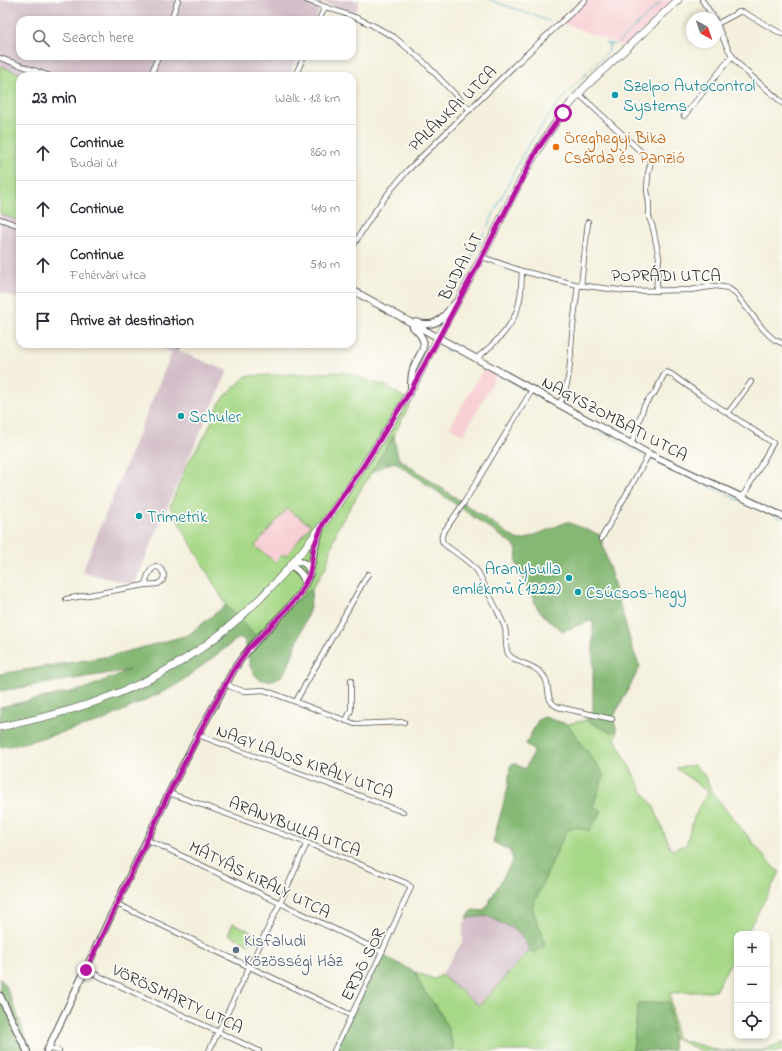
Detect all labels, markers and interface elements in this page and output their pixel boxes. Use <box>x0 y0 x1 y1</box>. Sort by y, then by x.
north arrow <box>686 12 722 48</box>
search box <box>16 16 356 60</box>
icon: search <box>30 27 52 49</box>
text: Search here <box>62 27 134 49</box>
street label: PALÁNKAI UTCA <box>403 60 503 158</box>
place label: Szelpo Autocontrol Systems <box>623 74 756 120</box>
text: 23 min <box>32 86 76 111</box>
text: Walk · 1.8 km <box>275 89 340 108</box>
marker: Szelpo Autocontrol Systems <box>610 90 620 100</box>
route start <box>554 104 572 122</box>
place label: Öreghegyi Bika Csárda és Panzió <box>564 126 685 171</box>
text: Continue <box>70 132 124 154</box>
icon: ahead <box>32 142 54 164</box>
marker: Öreghegyi Bika Csárda és Panzió <box>551 142 561 152</box>
text: 860 m <box>310 143 340 162</box>
text: Budai út <box>70 154 118 173</box>
icon: ahead <box>32 198 54 220</box>
text: Continue <box>70 198 124 220</box>
text: 410 m <box>312 199 340 218</box>
street label: BUDAI ÚT <box>432 228 490 306</box>
text: Continue <box>70 244 124 266</box>
icon: ahead <box>32 254 54 276</box>
text: 510 m <box>309 255 340 274</box>
street label: POPRÁDI UTCA <box>611 264 721 289</box>
text: Fehérvári utca <box>70 266 146 285</box>
icon: arrive <box>32 310 54 332</box>
text: Arrive at destination <box>70 310 194 332</box>
street label: NAGYSZOMBATI UTCA <box>537 370 692 468</box>
place label: Schuler <box>189 405 242 430</box>
marker: Schuler <box>176 411 186 421</box>
place label: Trimetrik <box>147 505 208 530</box>
marker: Trimetrik <box>134 511 144 521</box>
place label: Aranybulla emlékmű (1222) <box>452 557 561 602</box>
marker: Aranybulla emlékmű (1222) <box>564 573 574 583</box>
place label: Csúcsos-hegy <box>586 581 687 608</box>
marker: Csúcsos-hegy <box>573 587 583 597</box>
street label: NAGY LAJOS KIRÁLY UTCA <box>212 719 397 806</box>
street label: ARANYBULLA UTCA <box>225 791 364 864</box>
street label: MÁTYÁS KIRÁLY UTCA <box>184 835 334 925</box>
street label: ERDŐ SOR <box>335 924 392 1005</box>
place label: Kisfaludi Közösségi Ház <box>244 929 343 976</box>
map controls <box>734 931 770 1039</box>
button: + <box>734 931 770 967</box>
marker: Kisfaludi Közösségi Ház <box>231 945 241 955</box>
street label: VÖRÖSMARTY UTCA <box>107 958 247 1041</box>
route end <box>77 961 95 979</box>
button: − <box>734 967 770 1003</box>
button: locate <box>734 1003 770 1039</box>

